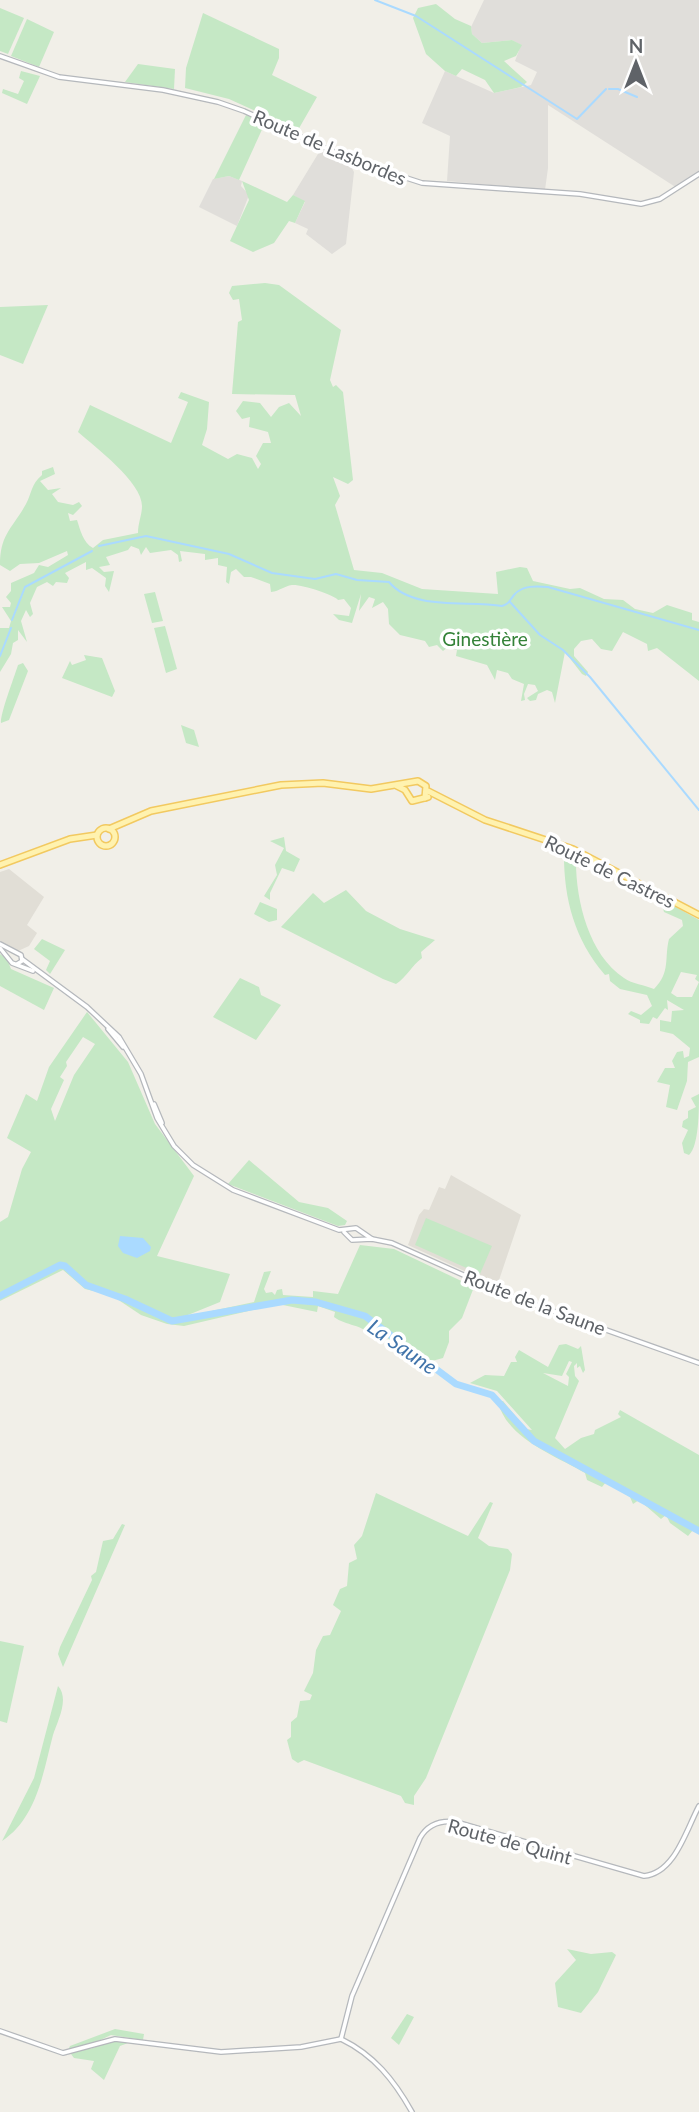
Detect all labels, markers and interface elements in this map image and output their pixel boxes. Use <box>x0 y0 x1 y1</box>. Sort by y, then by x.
north arrow <box>601 28 671 98</box>
text: N <box>629 34 643 57</box>
street label: Route de Lasbordes <box>250 104 410 190</box>
park label: Ginestière <box>442 627 528 650</box>
street label: Route de Castres <box>541 830 679 912</box>
street label: Route de la Saune <box>461 1264 609 1340</box>
water label: La Saune <box>364 1313 442 1379</box>
street label: Route de Quint <box>446 1813 575 1869</box>

